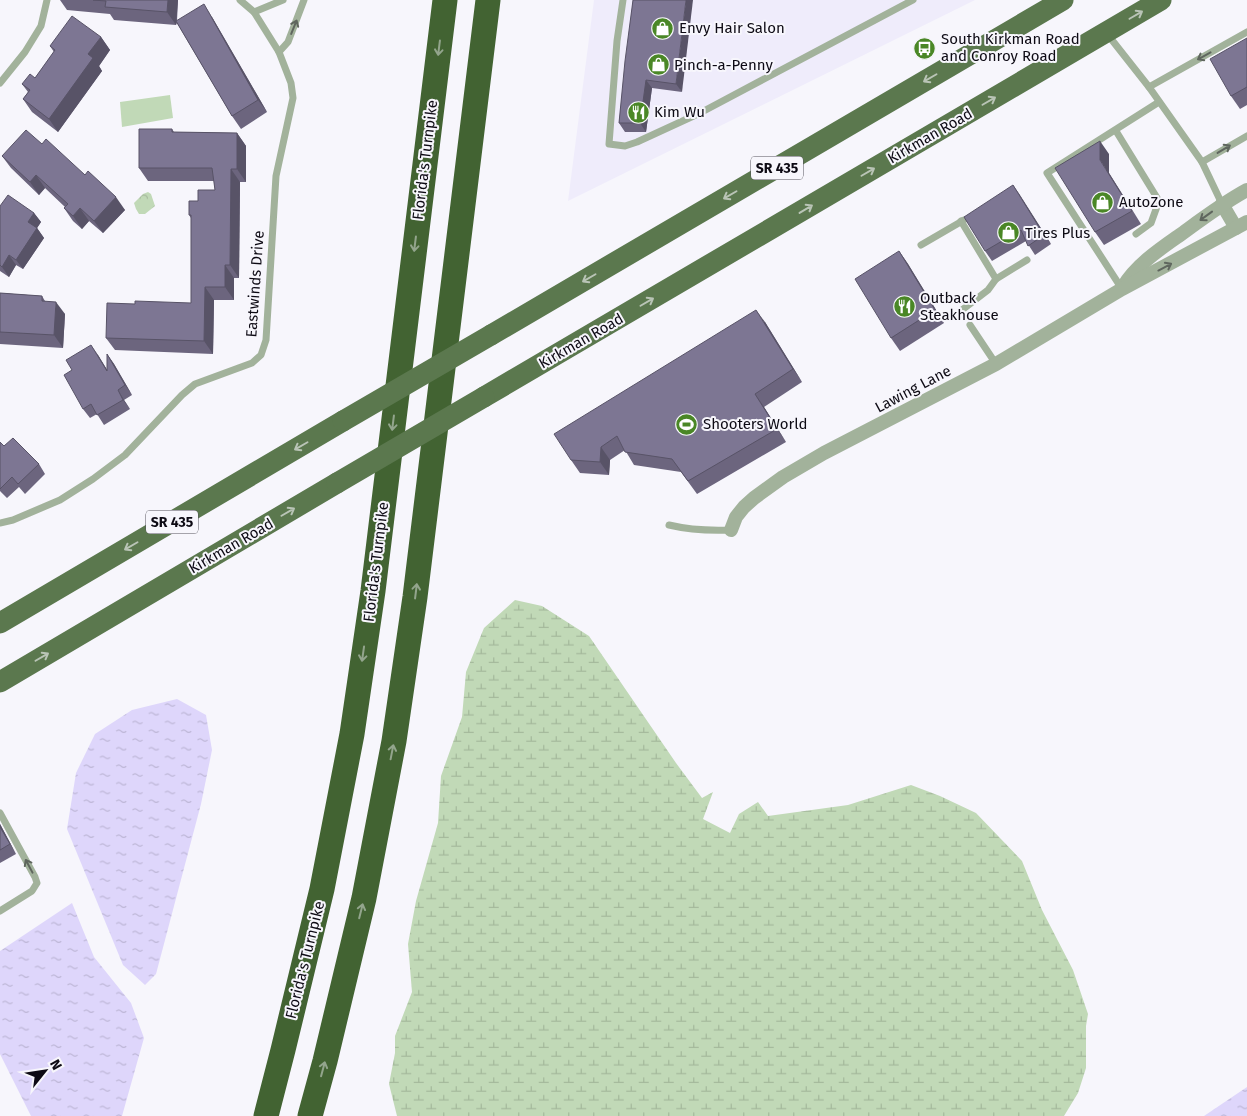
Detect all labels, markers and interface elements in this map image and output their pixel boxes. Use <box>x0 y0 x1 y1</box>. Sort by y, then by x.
one-way arrow <box>1129 9 1143 19</box>
shop icon: Envy Hair Salon <box>651 16 675 40</box>
place label: Envy Hair Salon <box>679 19 785 37</box>
one-way arrow <box>290 20 299 35</box>
place label: South Kirkman Road and Conroy Road <box>941 30 1080 65</box>
bus stop icon: South Kirkman Road and Conroy Road <box>913 36 937 60</box>
one-way arrow <box>434 40 444 56</box>
one-way arrow <box>1198 51 1212 61</box>
shop icon: Pinch-a-Penny <box>646 53 670 77</box>
place label: Pinch-a-Penny <box>674 56 773 74</box>
one-way arrow <box>924 73 938 83</box>
one-way arrow <box>981 96 995 106</box>
street label: Florida's Turnpike <box>409 99 441 221</box>
restaurant icon: Kim Wu <box>626 100 650 124</box>
place label: Kim Wu <box>654 103 705 121</box>
street label: Kirkman Road <box>884 104 976 168</box>
one-way arrow <box>1217 144 1232 154</box>
road number: SR 435 <box>751 156 803 180</box>
one-way arrow <box>860 167 874 177</box>
shop icon: AutoZone <box>1091 190 1115 214</box>
one-way arrow <box>723 191 737 201</box>
place label: AutoZone <box>1119 193 1184 211</box>
one-way arrow <box>798 203 812 213</box>
one-way arrow <box>1199 211 1213 221</box>
shop icon: Tires Plus <box>997 221 1021 245</box>
place label: Tires Plus <box>1025 224 1090 242</box>
street label: Eastwinds Drive <box>242 230 268 338</box>
one-way arrow <box>410 236 420 252</box>
one-way arrow <box>1157 261 1172 271</box>
one-way arrow <box>583 273 597 283</box>
place label: Outback Steakhouse <box>920 289 999 324</box>
restaurant icon: Outback Steakhouse <box>892 295 916 319</box>
one-way arrow <box>639 296 653 306</box>
street label: Kirkman Road <box>535 309 627 373</box>
street label: Lawing Lane <box>872 361 954 417</box>
sports icon: Shooters World <box>675 412 699 436</box>
one-way arrow <box>388 415 398 431</box>
place label: Shooters World <box>703 415 807 433</box>
one-way arrow <box>295 441 309 451</box>
street label: Florida's Turnpike <box>360 501 392 623</box>
one-way arrow <box>280 507 294 517</box>
road number: SR 435 <box>146 511 198 534</box>
street label: Kirkman Road <box>185 514 277 578</box>
one-way arrow <box>124 541 139 551</box>
one-way arrow <box>411 583 421 599</box>
one-way arrow <box>358 645 368 661</box>
one-way arrow <box>34 652 49 661</box>
one-way arrow <box>388 744 397 760</box>
one-way arrow <box>24 858 34 873</box>
street label: Florida's Turnpike <box>282 899 328 1021</box>
one-way arrow <box>357 904 366 920</box>
north arrow <box>20 1046 70 1096</box>
text: N <box>46 1056 66 1073</box>
one-way arrow <box>318 1061 328 1077</box>

